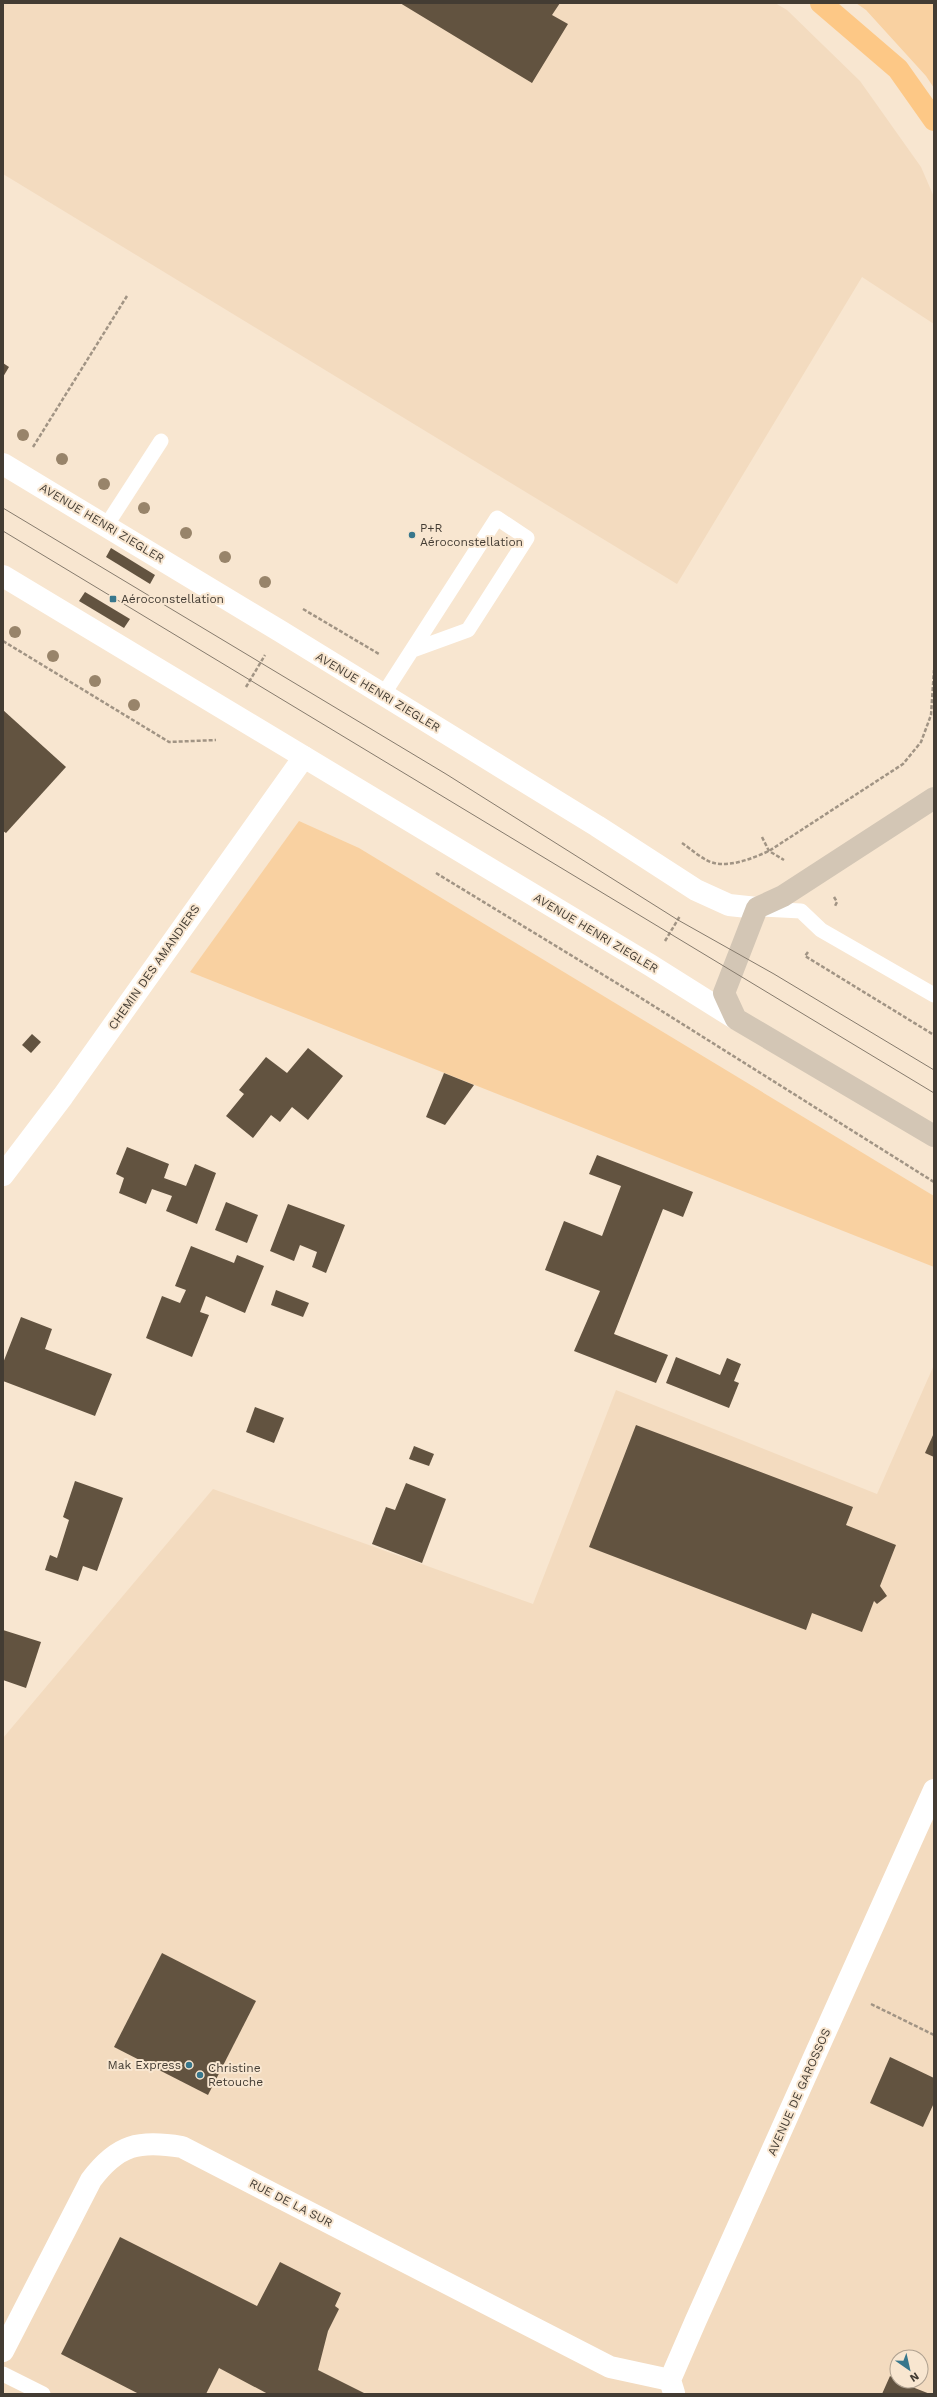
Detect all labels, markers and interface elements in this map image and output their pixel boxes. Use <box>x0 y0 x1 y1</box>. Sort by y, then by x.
street label: AVENUE HENRI ZIEGLER <box>37 480 167 566</box>
place label: P+R Aéroconstellation <box>420 521 523 549</box>
marker: P+R Aéroconstellation <box>407 530 417 540</box>
place label: Aéroconstellation <box>121 592 224 606</box>
marker: Aéroconstellation <box>108 594 118 604</box>
street label: AVENUE HENRI ZIEGLER <box>313 649 443 735</box>
street label: AVENUE HENRI ZIEGLER <box>531 890 661 976</box>
street label: CHEMIN DES AMANDIERS <box>105 902 203 1032</box>
street label: AVENUE DE GAROSSOS <box>765 2026 833 2158</box>
place label: Mak Express <box>108 2058 181 2072</box>
marker: Mak Express <box>184 2060 194 2070</box>
place label: Christine Retouche <box>208 2061 263 2089</box>
marker: Christine Retouche <box>195 2070 205 2080</box>
street label: RUE DE LA SUR <box>247 2176 335 2230</box>
north arrow <box>889 2349 929 2389</box>
text: N <box>907 2369 921 2385</box>

